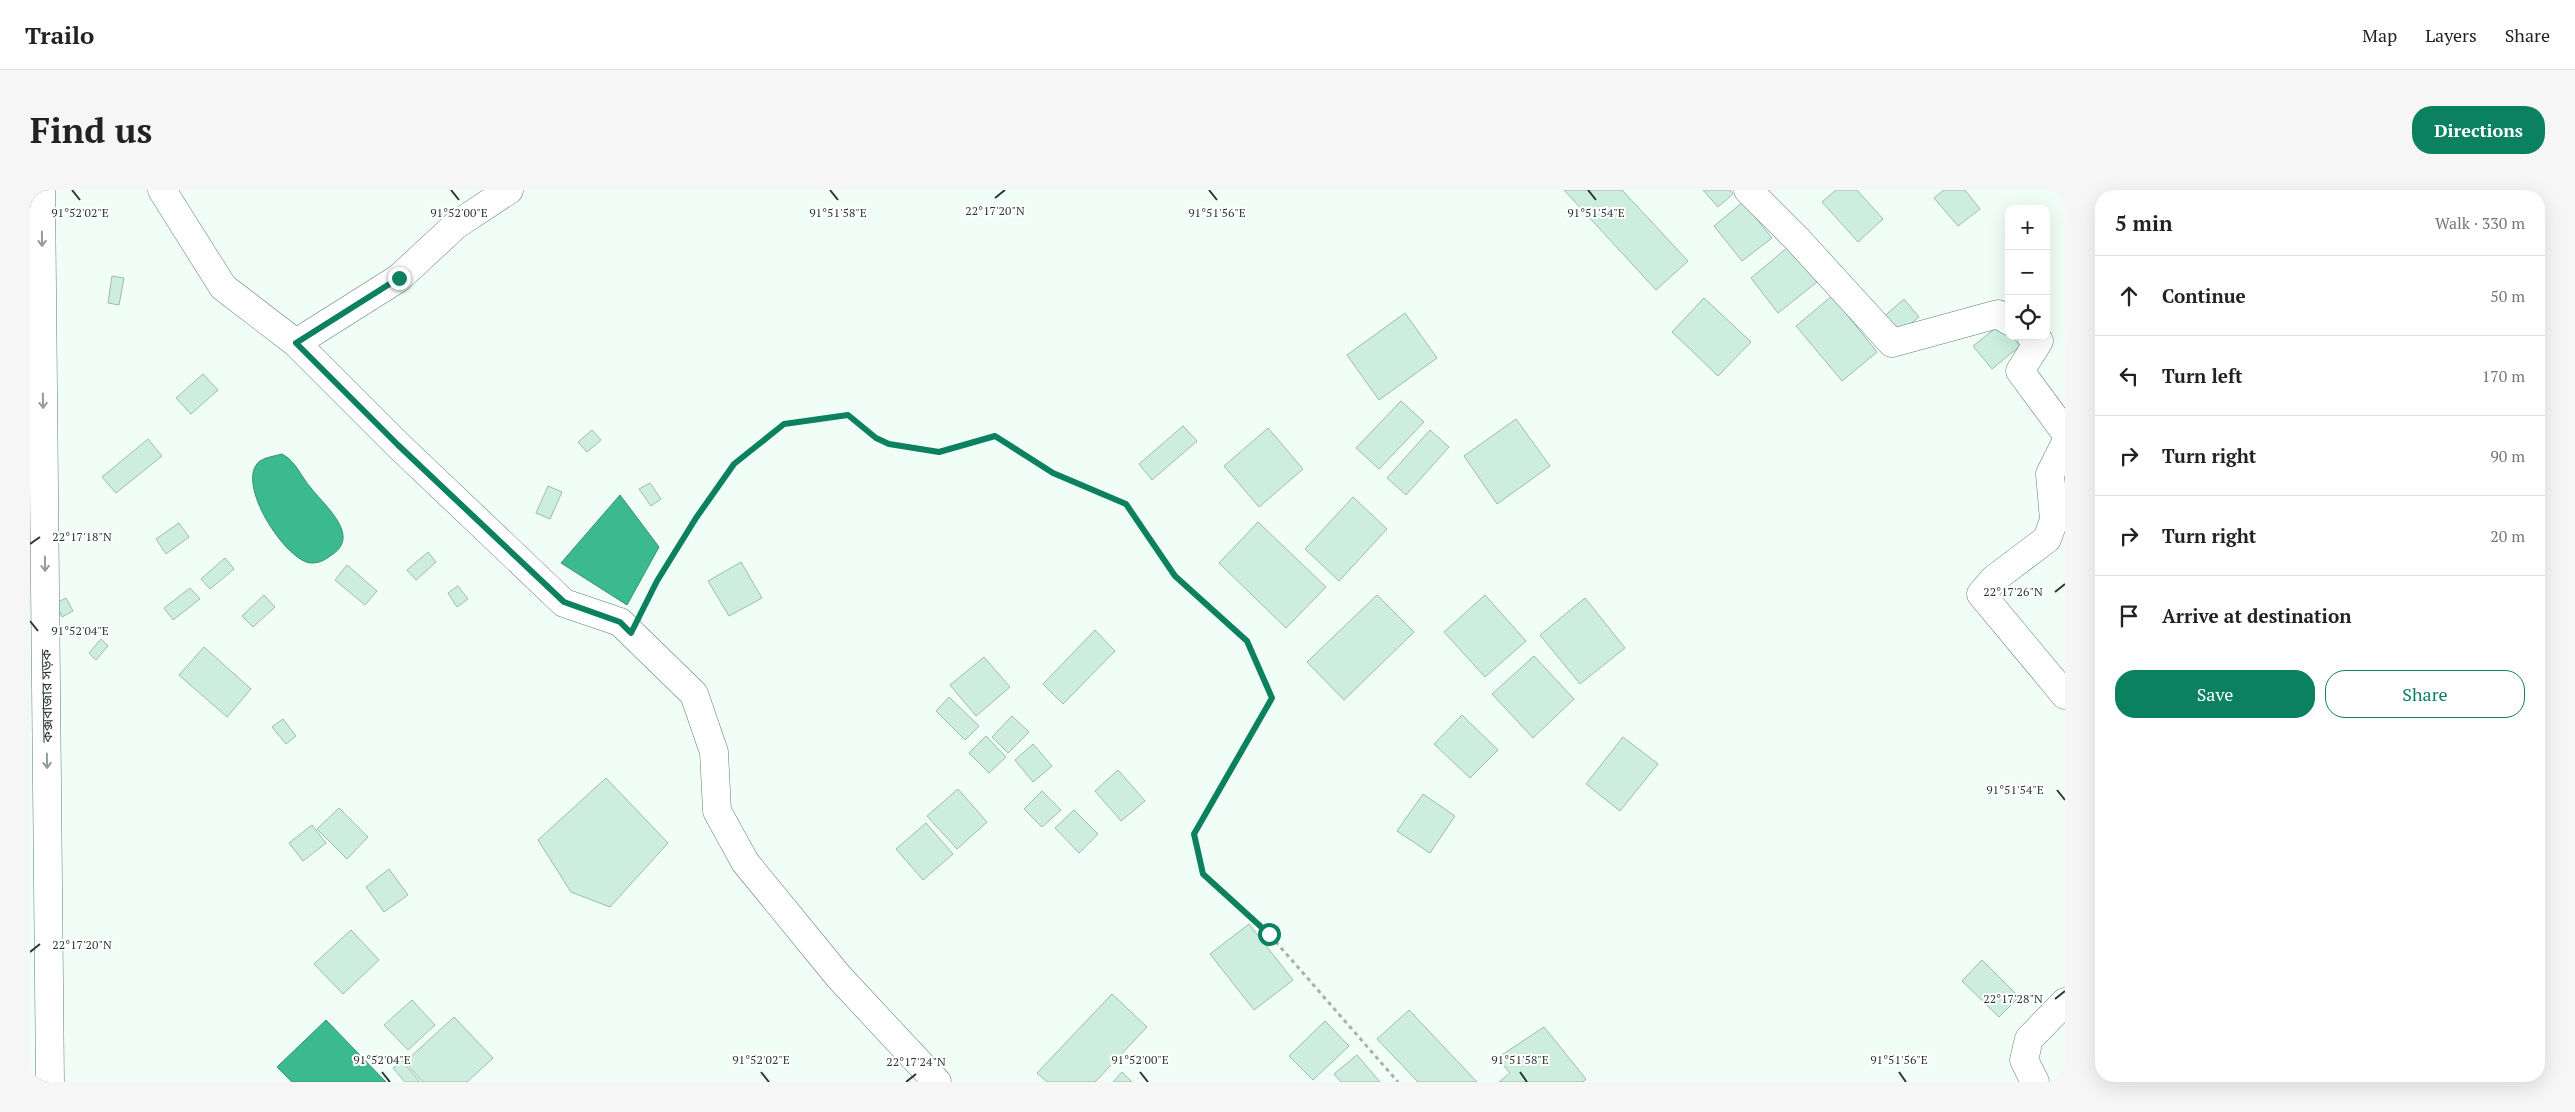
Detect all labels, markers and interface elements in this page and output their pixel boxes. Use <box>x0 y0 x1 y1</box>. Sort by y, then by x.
text: Trailo <box>25 19 94 51</box>
text: Map <box>2362 23 2397 47</box>
text: Layers <box>2425 23 2477 47</box>
text: Share <box>2505 23 2550 47</box>
button: Directions <box>2412 106 2545 154</box>
text: Find us <box>30 107 152 153</box>
text: 22°17'20"N <box>965 203 1025 218</box>
text: 91°52'02"E <box>51 205 109 220</box>
text: 91°52'00"E <box>430 205 488 220</box>
text: 91°51'58"E <box>809 205 867 220</box>
text: 91°51'56"E <box>1188 205 1246 220</box>
text: 91°51'54"E <box>1567 205 1625 220</box>
map controls <box>2005 205 2050 340</box>
button: + <box>2005 205 2050 250</box>
text: 5 min <box>2115 209 2172 237</box>
text: Walk · 330 m <box>2435 212 2525 234</box>
one-way arrow <box>37 230 47 246</box>
button: − <box>2005 250 2050 295</box>
route end <box>388 267 411 290</box>
icon: ahead <box>2115 282 2143 310</box>
text: Continue <box>2162 283 2246 308</box>
text: 50 m <box>2490 285 2525 307</box>
button: locate <box>2005 295 2050 340</box>
icon: left <box>2115 362 2143 390</box>
text: Turn left <box>2162 363 2243 388</box>
text: 170 m <box>2482 365 2525 387</box>
one-way arrow <box>38 392 48 409</box>
icon: right <box>2115 442 2143 470</box>
text: Turn right <box>2162 443 2256 468</box>
text: 90 m <box>2490 445 2525 467</box>
icon: right <box>2115 522 2143 550</box>
text: Turn right <box>2162 523 2256 548</box>
text: 20 m <box>2490 525 2525 547</box>
text: 22°17'18"N <box>52 529 112 544</box>
one-way arrow <box>40 555 50 571</box>
text: 22°17'26"N <box>1983 584 2043 599</box>
icon: arrive <box>2115 602 2143 630</box>
text: Arrive at destination <box>2162 603 2351 628</box>
text: 91°52'04"E <box>51 623 109 638</box>
street label: কক্সবাজার সড়ক <box>36 648 56 744</box>
button: Save <box>2115 670 2315 718</box>
button: Share <box>2325 670 2525 718</box>
one-way arrow <box>42 752 52 769</box>
text: 91°51'54"E <box>1986 782 2044 797</box>
route start <box>1258 923 1281 946</box>
text: 22°17'20"N <box>52 937 112 952</box>
text: 22°17'28"N <box>1983 991 2043 1006</box>
text: 91°52'04"E <box>353 1052 411 1067</box>
text: 91°52'02"E <box>732 1052 790 1067</box>
text: 91°52'00"E <box>1111 1052 1169 1067</box>
text: 91°51'58"E <box>1491 1052 1549 1067</box>
text: 91°51'56"E <box>1870 1052 1928 1067</box>
text: 22°17'24"N <box>886 1054 946 1069</box>

